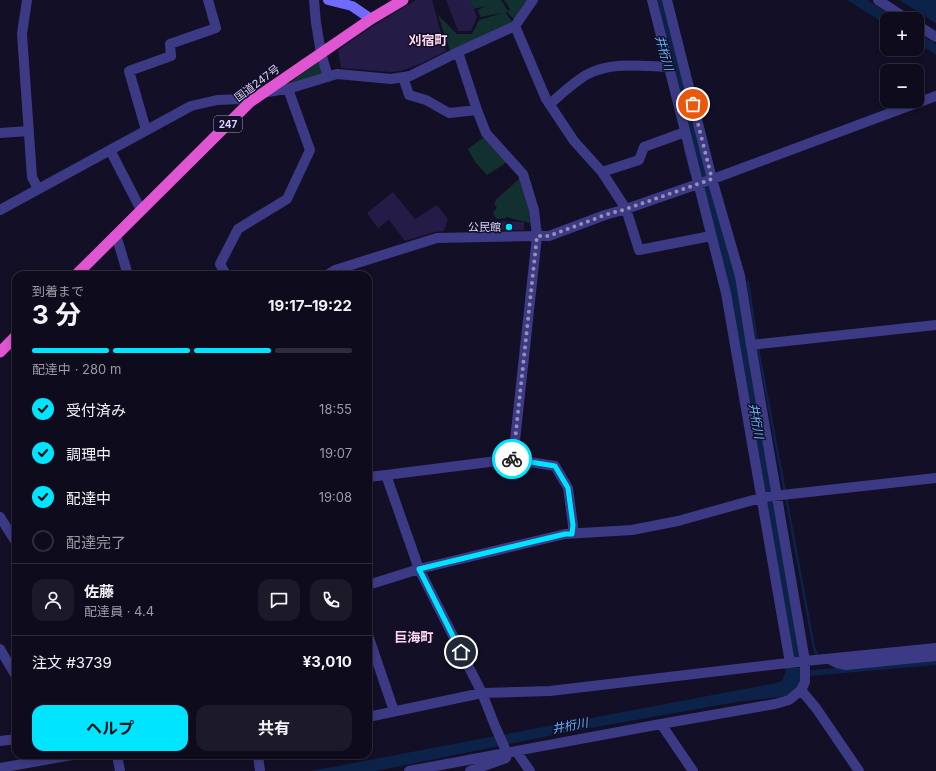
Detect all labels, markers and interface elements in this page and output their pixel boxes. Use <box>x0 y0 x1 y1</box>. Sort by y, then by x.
map controls <box>880 12 924 108</box>
button: + <box>880 12 924 56</box>
district label: 刈宿町 <box>408 32 448 48</box>
water label: 井桁川 <box>652 33 677 74</box>
street label: 国道247号 <box>232 61 282 105</box>
button: − <box>880 64 924 108</box>
pin <box>676 87 710 121</box>
icon: bag <box>682 93 704 115</box>
road number: 247 <box>214 116 242 132</box>
place label: 公民館 <box>468 220 501 234</box>
marker: 公民館 <box>504 222 514 232</box>
text: 到着まで <box>32 283 84 299</box>
text: 19:17–19:22 <box>268 296 352 315</box>
text: 3 分 <box>32 299 81 330</box>
text: 配達中 · 280 m <box>32 361 121 377</box>
icon: check <box>32 398 54 420</box>
text: 受付済み <box>66 401 126 420</box>
text: 18:55 <box>319 401 352 417</box>
water label: 井桁川 <box>746 402 767 442</box>
courier <box>492 439 532 479</box>
icon: check <box>32 442 54 464</box>
text: 調理中 <box>66 445 111 464</box>
text: 19:07 <box>320 445 352 461</box>
icon: bike <box>501 448 523 470</box>
icon: check <box>32 486 54 508</box>
text: 配達中 <box>66 489 111 508</box>
text: 19:08 <box>319 489 352 505</box>
text: 配達完了 <box>66 533 126 552</box>
button: person <box>32 579 74 621</box>
button: chat <box>258 579 300 621</box>
button: phone <box>310 579 352 621</box>
text: 佐藤 <box>84 582 114 601</box>
text: 配達員 · 4.4 <box>84 603 154 619</box>
district label: 巨海町 <box>394 629 434 645</box>
pin <box>444 635 478 669</box>
icon: home <box>450 641 472 663</box>
text: ¥3,010 <box>303 652 352 671</box>
text: 注文 #3739 <box>32 653 112 672</box>
button: ヘルプ <box>32 705 188 751</box>
button: 共有 <box>196 705 352 751</box>
water label: 井桁川 <box>551 714 591 736</box>

